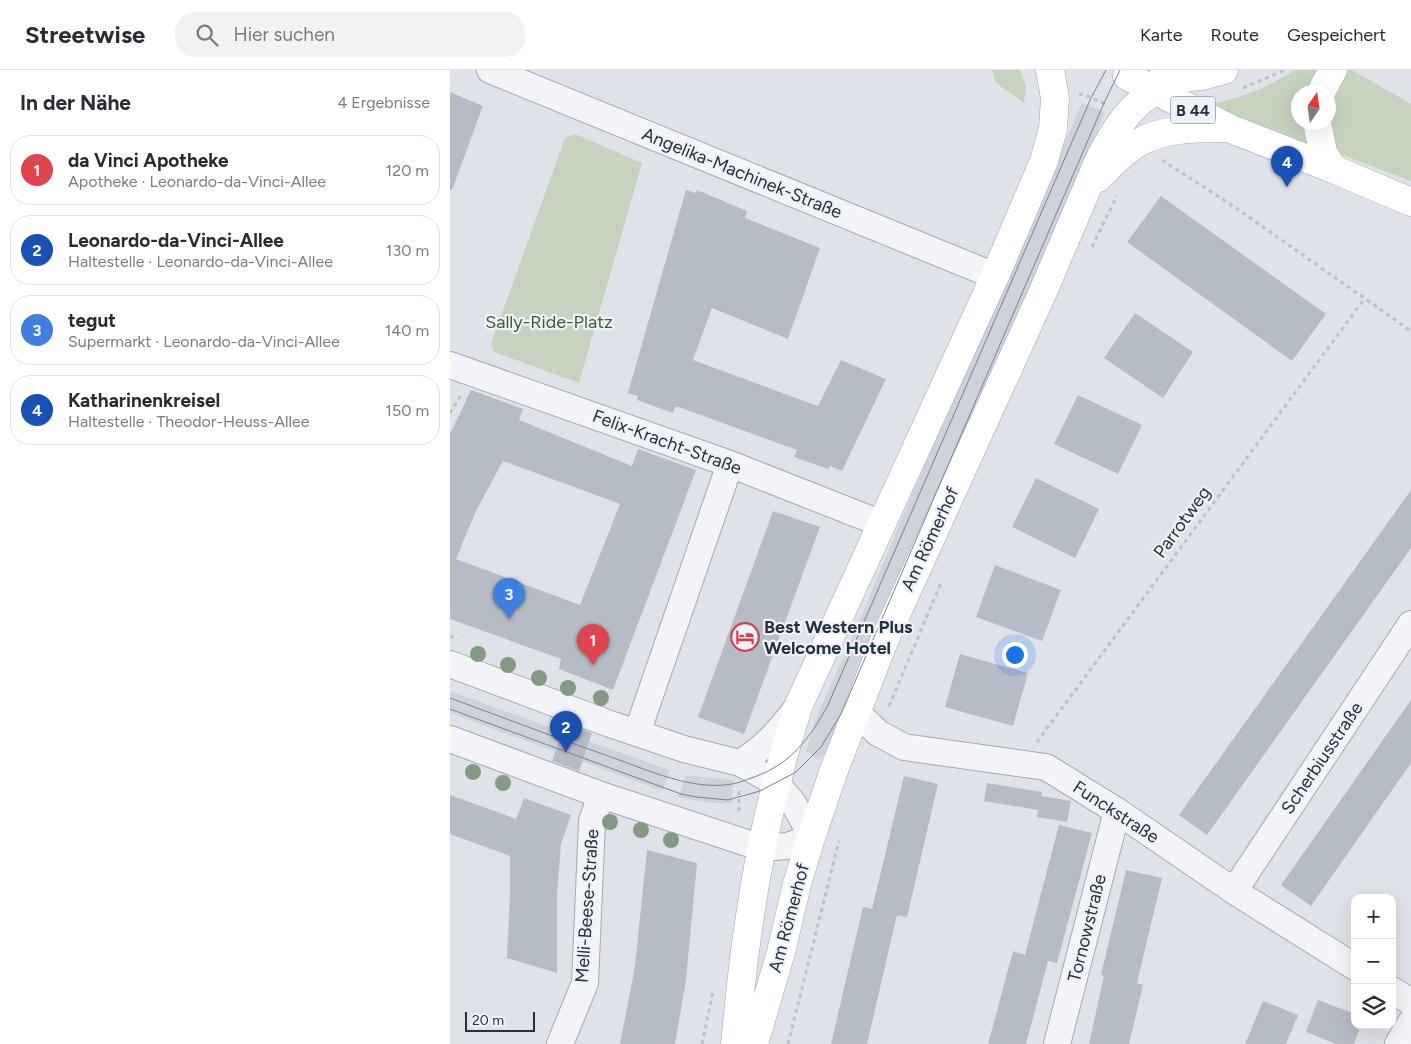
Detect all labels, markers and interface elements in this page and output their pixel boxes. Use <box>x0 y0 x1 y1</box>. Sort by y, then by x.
search box <box>175 12 525 57</box>
text: Streetwise <box>25 20 145 49</box>
icon: search <box>193 21 221 49</box>
text: Hier suchen <box>233 23 335 46</box>
text: Karte <box>1140 24 1183 46</box>
text: Route <box>1211 24 1259 46</box>
text: Gespeichert <box>1287 24 1386 46</box>
north arrow <box>1291 85 1336 130</box>
text: In der Nähe <box>20 90 131 115</box>
text: 4 Ergebnisse <box>337 93 430 112</box>
road number: B 44 <box>1170 96 1216 124</box>
street label: Angelika-Machinek-Straße <box>639 123 845 223</box>
pin: 4 <box>1271 146 1303 187</box>
text: da Vinci Apotheke <box>68 149 229 172</box>
text: 1 <box>34 161 40 180</box>
text: 120 m <box>386 161 429 180</box>
text: Apotheke · Leonardo-da-Vinci-Allee <box>68 172 326 191</box>
text: Leonardo-da-Vinci-Allee <box>68 229 284 252</box>
text: 2 <box>32 241 42 260</box>
text: 130 m <box>386 241 429 260</box>
text: Haltestelle · Leonardo-da-Vinci-Allee <box>68 252 333 271</box>
text: tegut <box>68 309 116 332</box>
park label: Sally-Ride-Platz <box>485 311 613 333</box>
text: 3 <box>33 321 41 340</box>
text: 140 m <box>385 321 429 340</box>
text: Supermarkt · Leonardo-da-Vinci-Allee <box>68 332 340 351</box>
text: Katharinenkreisel <box>68 389 220 412</box>
text: 4 <box>32 401 42 420</box>
text: 150 m <box>385 401 429 420</box>
street label: Felix-Kracht-Straße <box>589 405 745 479</box>
text: Haltestelle · Theodor-Heuss-Allee <box>68 412 310 431</box>
street label: Parrotweg <box>1149 482 1215 562</box>
street label: Am Römerhof <box>896 483 964 594</box>
pin: 3 <box>493 578 525 619</box>
place label: Best Western Plus Welcome Hotel <box>764 616 913 659</box>
hotel icon: Best Western Plus Welcome Hotel <box>730 622 760 652</box>
pin: 1 <box>577 624 609 665</box>
your location <box>1002 642 1028 668</box>
street label: Scherbiusstraße <box>1276 698 1368 818</box>
pin: 2 <box>550 711 582 752</box>
street label: Funckstraße <box>1069 776 1163 848</box>
street label: Melli-Beese-Straße <box>571 828 603 984</box>
street label: Am Römerhof <box>764 861 814 975</box>
street label: Tornowstraße <box>1063 872 1111 984</box>
map controls <box>1351 894 1396 1029</box>
button: + <box>1351 894 1396 939</box>
button: − <box>1351 939 1396 984</box>
button: layers <box>1351 984 1396 1029</box>
scale bar <box>465 1009 535 1032</box>
text: 20 m <box>472 1012 504 1029</box>

